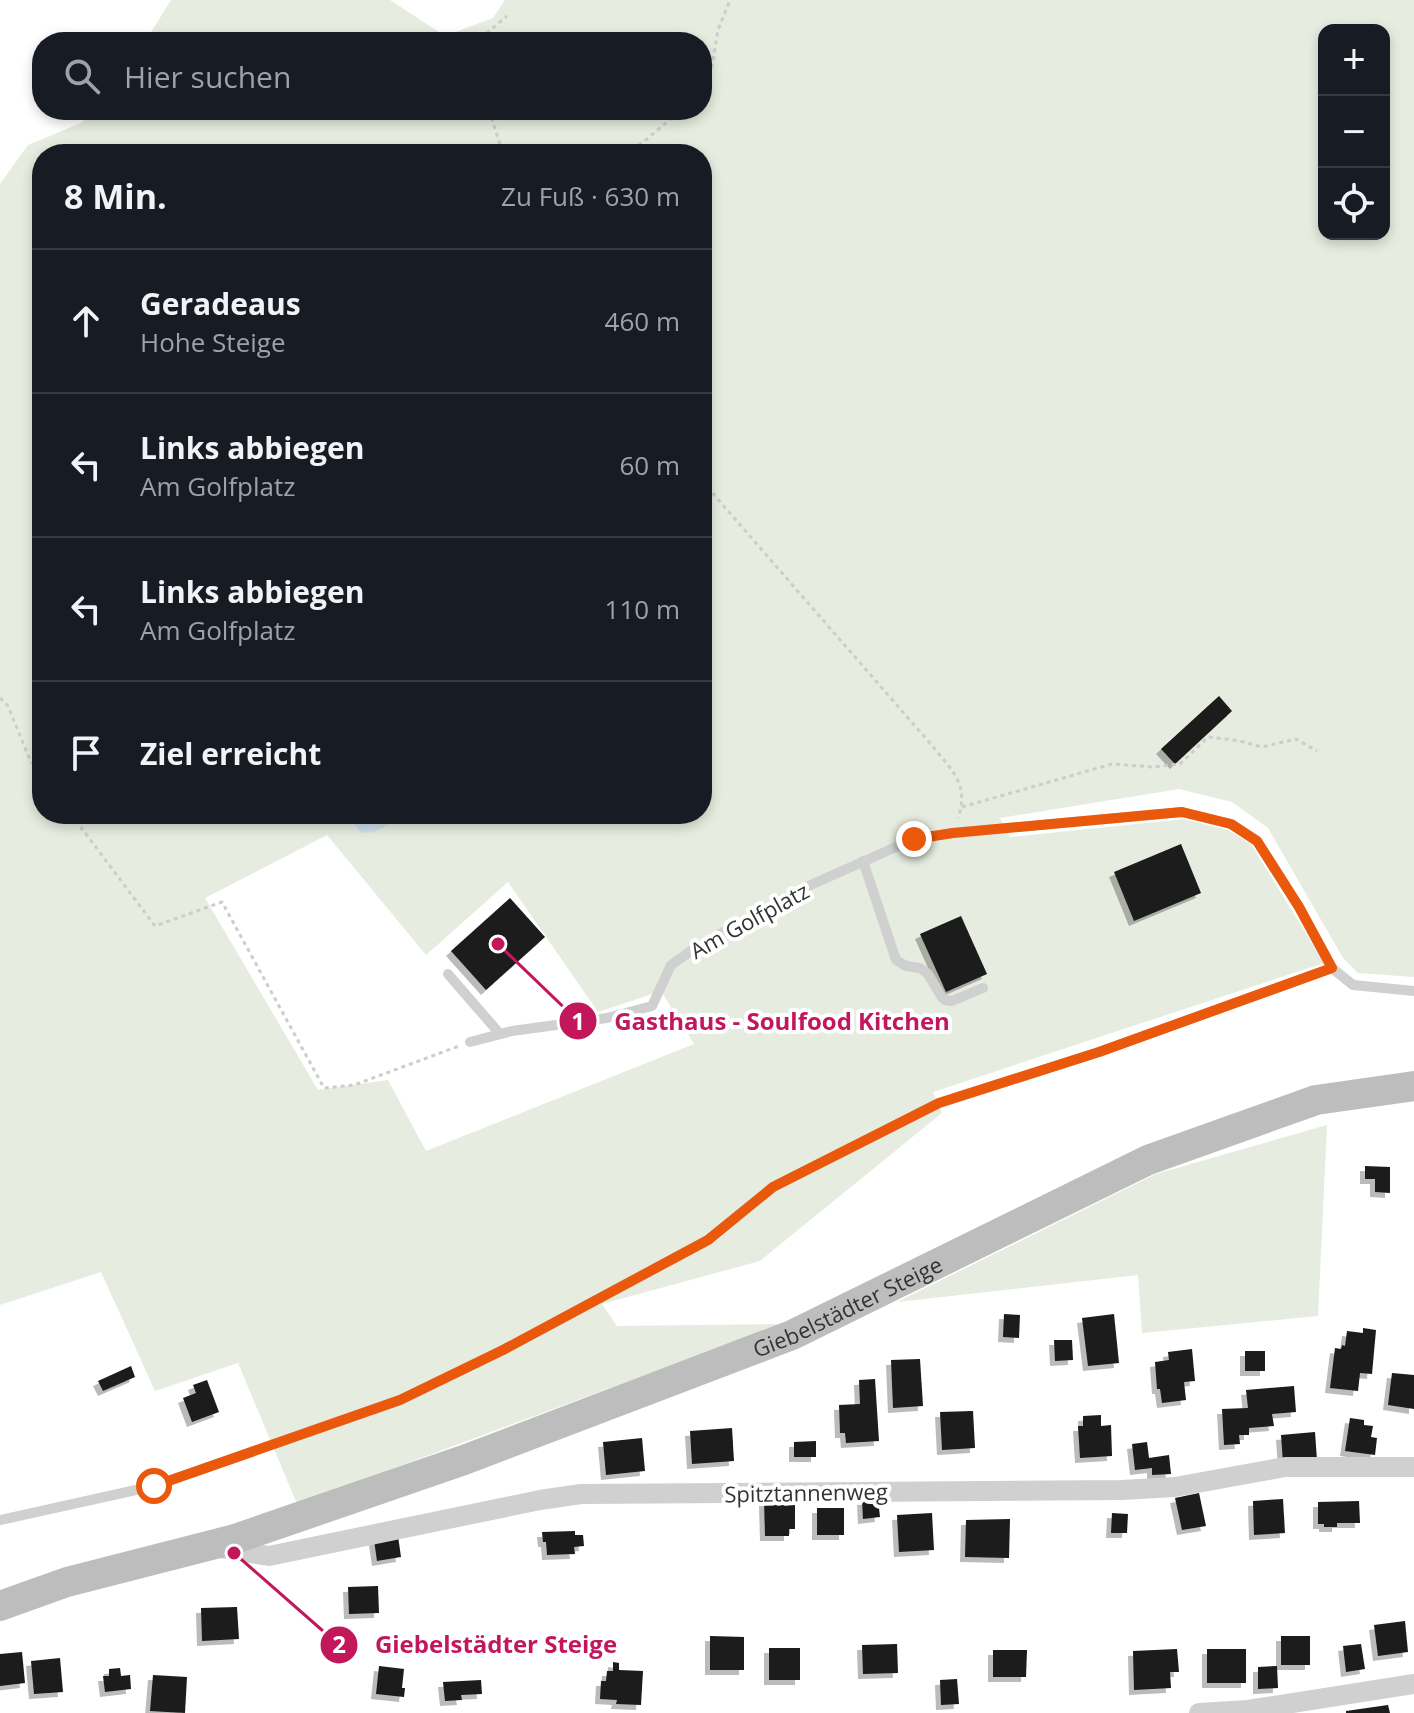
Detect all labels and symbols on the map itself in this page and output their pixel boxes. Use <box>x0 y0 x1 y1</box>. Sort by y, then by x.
route end <box>896 821 932 857</box>
street label: Am Golfplatz <box>684 875 814 965</box>
callout: Gasthaus - Soulfood Kitchen <box>558 997 966 1045</box>
text: 1 <box>571 1004 585 1037</box>
text: Gasthaus - Soulfood Kitchen <box>614 1004 950 1037</box>
street label: Giebelstädter Steige <box>748 1249 947 1364</box>
route start <box>136 1468 172 1504</box>
street label: Spitztannenweg <box>724 1476 888 1508</box>
callout: Giebelstädter Steige <box>319 1621 633 1669</box>
text: 2 <box>332 1627 346 1660</box>
text: Giebelstädter Steige <box>375 1627 617 1660</box>

